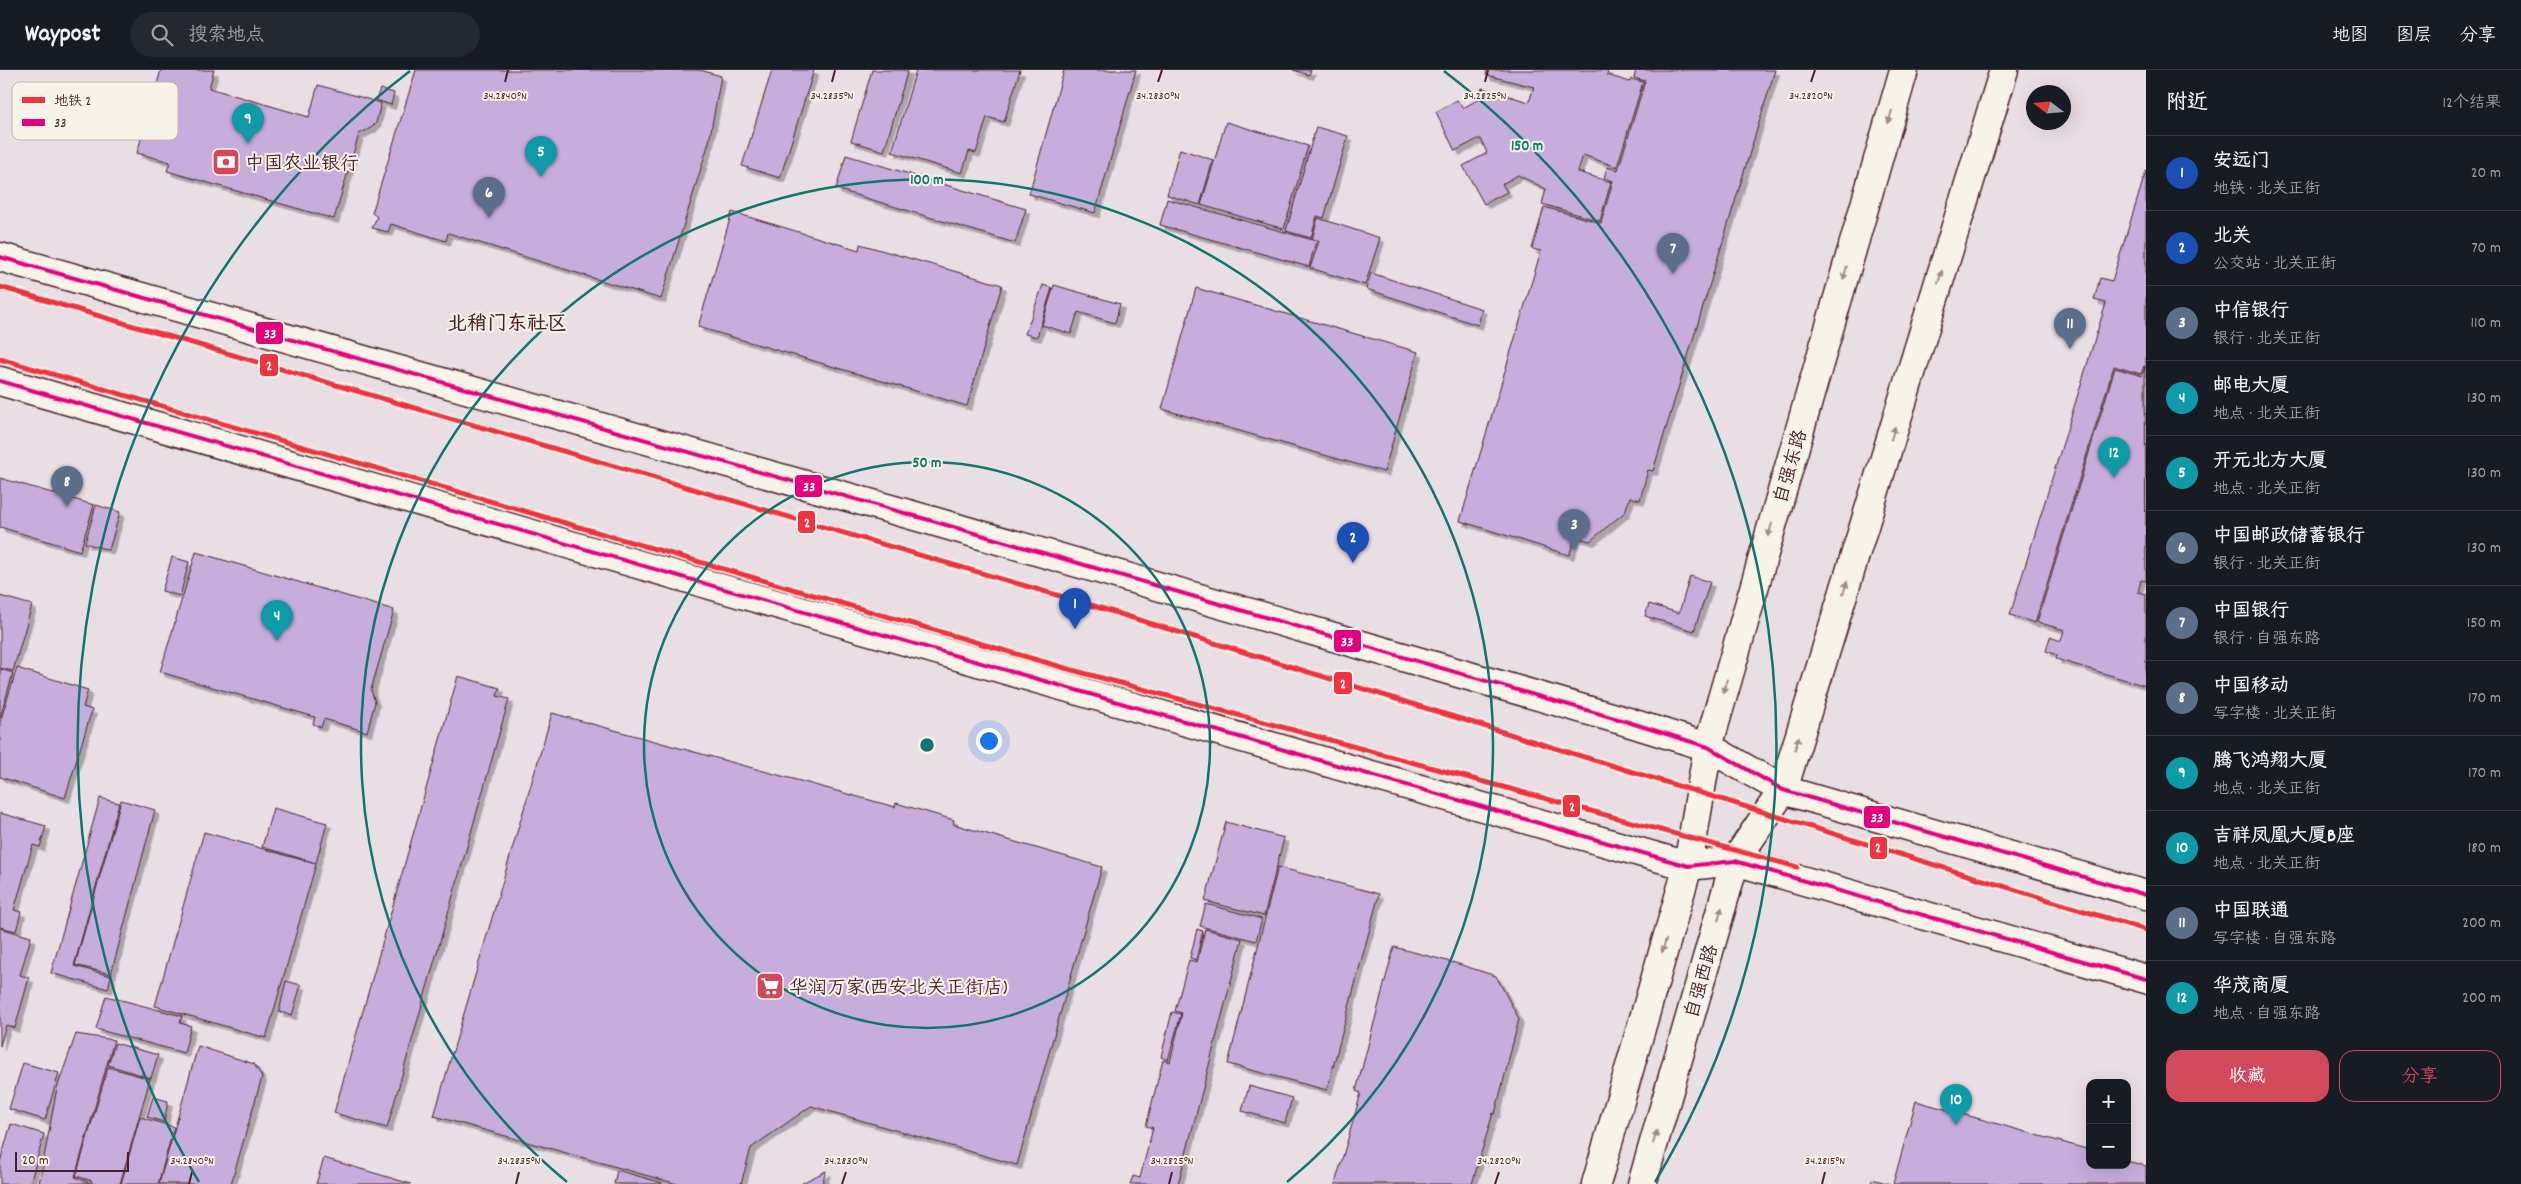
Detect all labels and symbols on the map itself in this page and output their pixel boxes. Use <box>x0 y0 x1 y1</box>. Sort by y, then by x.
legend <box>12 82 178 140</box>
north arrow <box>2026 85 2071 130</box>
text: 34.2840°N <box>483 88 527 105</box>
text: 34.2835°N <box>810 88 854 105</box>
text: 34.2830°N <box>1136 88 1180 105</box>
text: 34.2825°N <box>1464 88 1507 105</box>
text: 34.2820°N <box>1789 88 1833 105</box>
text: 地铁 2 <box>54 92 91 112</box>
pin: 9 <box>232 103 264 144</box>
one-way arrow <box>1886 109 1894 124</box>
text: 33 <box>54 114 66 134</box>
pin: 5 <box>525 136 557 177</box>
text: 150 m <box>1511 136 1543 158</box>
bank icon: 中国农业银行 <box>211 147 241 177</box>
place label: 中国农业银行 <box>245 152 359 179</box>
text: 100 m <box>910 170 944 192</box>
pin: 6 <box>473 177 505 218</box>
pin: 7 <box>1657 233 1689 274</box>
one-way arrow <box>1841 265 1849 280</box>
one-way arrow <box>1937 270 1945 285</box>
pin: 11 <box>2054 308 2086 349</box>
district label: 北稍门东社区 <box>447 311 567 339</box>
line badge: 33 <box>255 321 284 345</box>
text: 33 <box>264 325 276 345</box>
line badge: 2 <box>259 353 279 377</box>
text: 2 <box>266 357 272 377</box>
one-way arrow <box>1889 425 1897 440</box>
street label: 自强东路 <box>1769 427 1816 507</box>
pin: 12 <box>2098 437 2130 478</box>
text: 50 m <box>913 453 941 475</box>
pin: 8 <box>51 466 83 507</box>
line badge: 33 <box>794 474 823 498</box>
text: 33 <box>803 478 815 498</box>
pin: 3 <box>1558 509 1590 550</box>
line badge: 2 <box>797 510 816 534</box>
text: 2 <box>804 514 810 534</box>
pin: 2 <box>1337 522 1369 563</box>
one-way arrow <box>1766 522 1774 537</box>
one-way arrow <box>1841 580 1849 595</box>
pin: 1 <box>1059 588 1091 629</box>
pin: 4 <box>261 600 293 641</box>
line badge: 33 <box>1333 629 1362 653</box>
text: 33 <box>1341 633 1353 653</box>
line badge: 2 <box>1333 671 1353 695</box>
text: 2 <box>1340 675 1346 695</box>
one-way arrow <box>1721 678 1729 693</box>
your location <box>976 728 1002 754</box>
centre of rings <box>918 736 936 754</box>
one-way arrow <box>1794 736 1801 751</box>
line badge: 2 <box>1562 794 1581 818</box>
text: 2 <box>1569 798 1575 818</box>
line badge: 33 <box>1863 805 1891 829</box>
text: 33 <box>1871 809 1883 829</box>
line badge: 2 <box>1869 836 1888 860</box>
text: 2 <box>1875 839 1881 859</box>
one-way arrow <box>1716 906 1724 921</box>
one-way arrow <box>1660 939 1668 954</box>
street label: 自强西路 <box>1680 942 1727 1022</box>
supermarket icon: 华润万家(西安北关正街店) <box>755 971 785 1001</box>
place label: 华润万家(西安北关正街店) <box>789 976 1008 1003</box>
pin: 10 <box>1940 1084 1972 1125</box>
one-way arrow <box>1652 1130 1660 1145</box>
scale bar <box>15 1149 129 1172</box>
text: 34.2840°N <box>170 1153 214 1170</box>
text: 34.2835°N <box>497 1153 541 1170</box>
text: 34.2830°N <box>824 1153 868 1170</box>
text: 34.2825°N <box>1151 1153 1194 1170</box>
text: 34.2820°N <box>1477 1153 1521 1170</box>
text: 34.2815°N <box>1805 1153 1845 1170</box>

